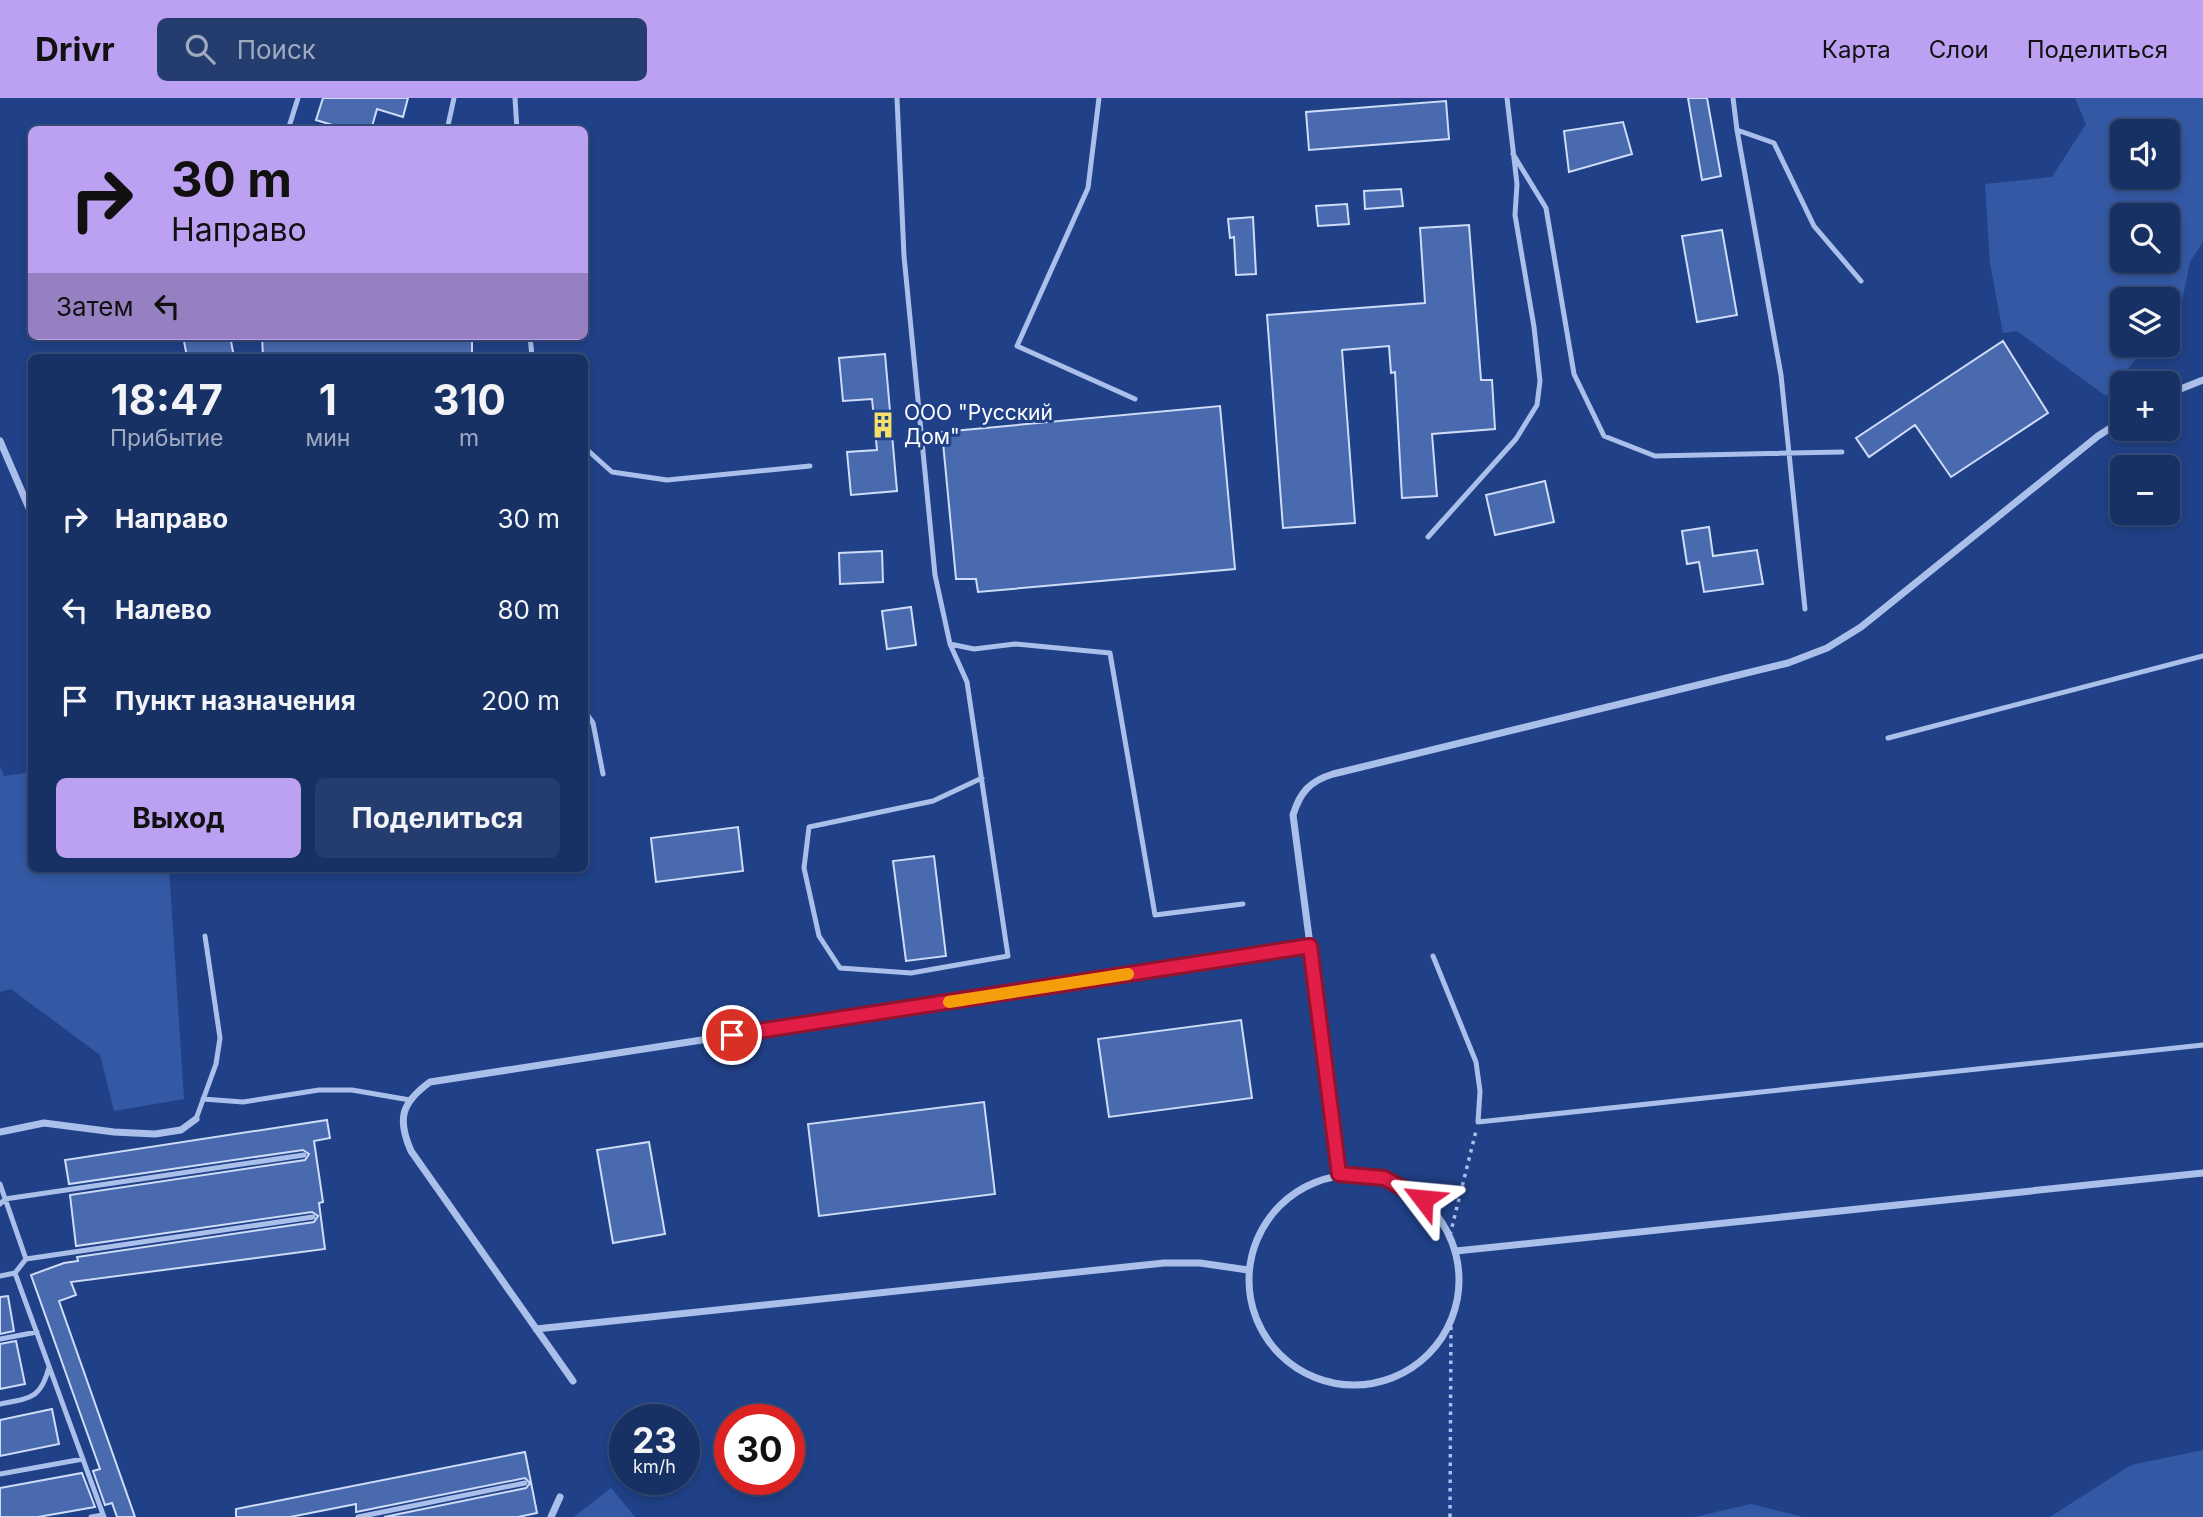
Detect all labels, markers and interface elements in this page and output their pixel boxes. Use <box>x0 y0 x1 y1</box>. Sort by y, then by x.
search box <box>157 18 647 81</box>
text: Drivr <box>35 29 115 69</box>
icon: search <box>181 30 219 68</box>
text: Поиск <box>237 34 316 65</box>
text: Карта <box>1822 35 1891 64</box>
text: Слои <box>1929 35 1989 64</box>
text: Поделиться <box>2027 35 2168 64</box>
map controls <box>2110 119 2180 525</box>
button: sound <box>2110 119 2180 189</box>
text: 30 m <box>171 150 292 209</box>
icon: right <box>56 154 147 245</box>
button: search <box>2110 203 2180 273</box>
text: Направо <box>171 210 307 249</box>
icon: left <box>148 287 186 325</box>
button: layers <box>2110 287 2180 357</box>
text: Затем <box>56 291 134 322</box>
button: + <box>2110 371 2180 441</box>
text: 18:47 <box>111 374 223 425</box>
text: 1 <box>319 374 337 425</box>
text: 310 <box>432 374 506 425</box>
place label: ООО "Русский Дом" <box>904 400 1053 449</box>
building icon: ООО "Русский Дом" <box>868 410 898 440</box>
text: Прибытие <box>110 424 223 452</box>
text: мин <box>305 424 350 452</box>
text: m <box>459 424 479 452</box>
button: − <box>2110 455 2180 525</box>
icon: right <box>56 500 94 538</box>
text: Направо <box>115 503 228 534</box>
text: 30 m <box>497 503 560 534</box>
icon: left <box>56 591 94 629</box>
text: Налево <box>115 594 212 625</box>
text: 80 m <box>497 594 560 625</box>
icon: arrive <box>56 682 94 720</box>
text: Пункт назначения <box>115 685 356 716</box>
text: 200 m <box>481 685 560 716</box>
button: Выход <box>56 778 301 858</box>
button: Поделиться <box>315 778 560 858</box>
pin <box>702 1005 762 1065</box>
icon: arrive <box>713 1016 751 1054</box>
position arrow <box>1386 1162 1460 1236</box>
speed limit sign: 30 <box>714 1404 805 1495</box>
text: 23 <box>632 1419 677 1461</box>
text: km/h <box>633 1456 676 1477</box>

